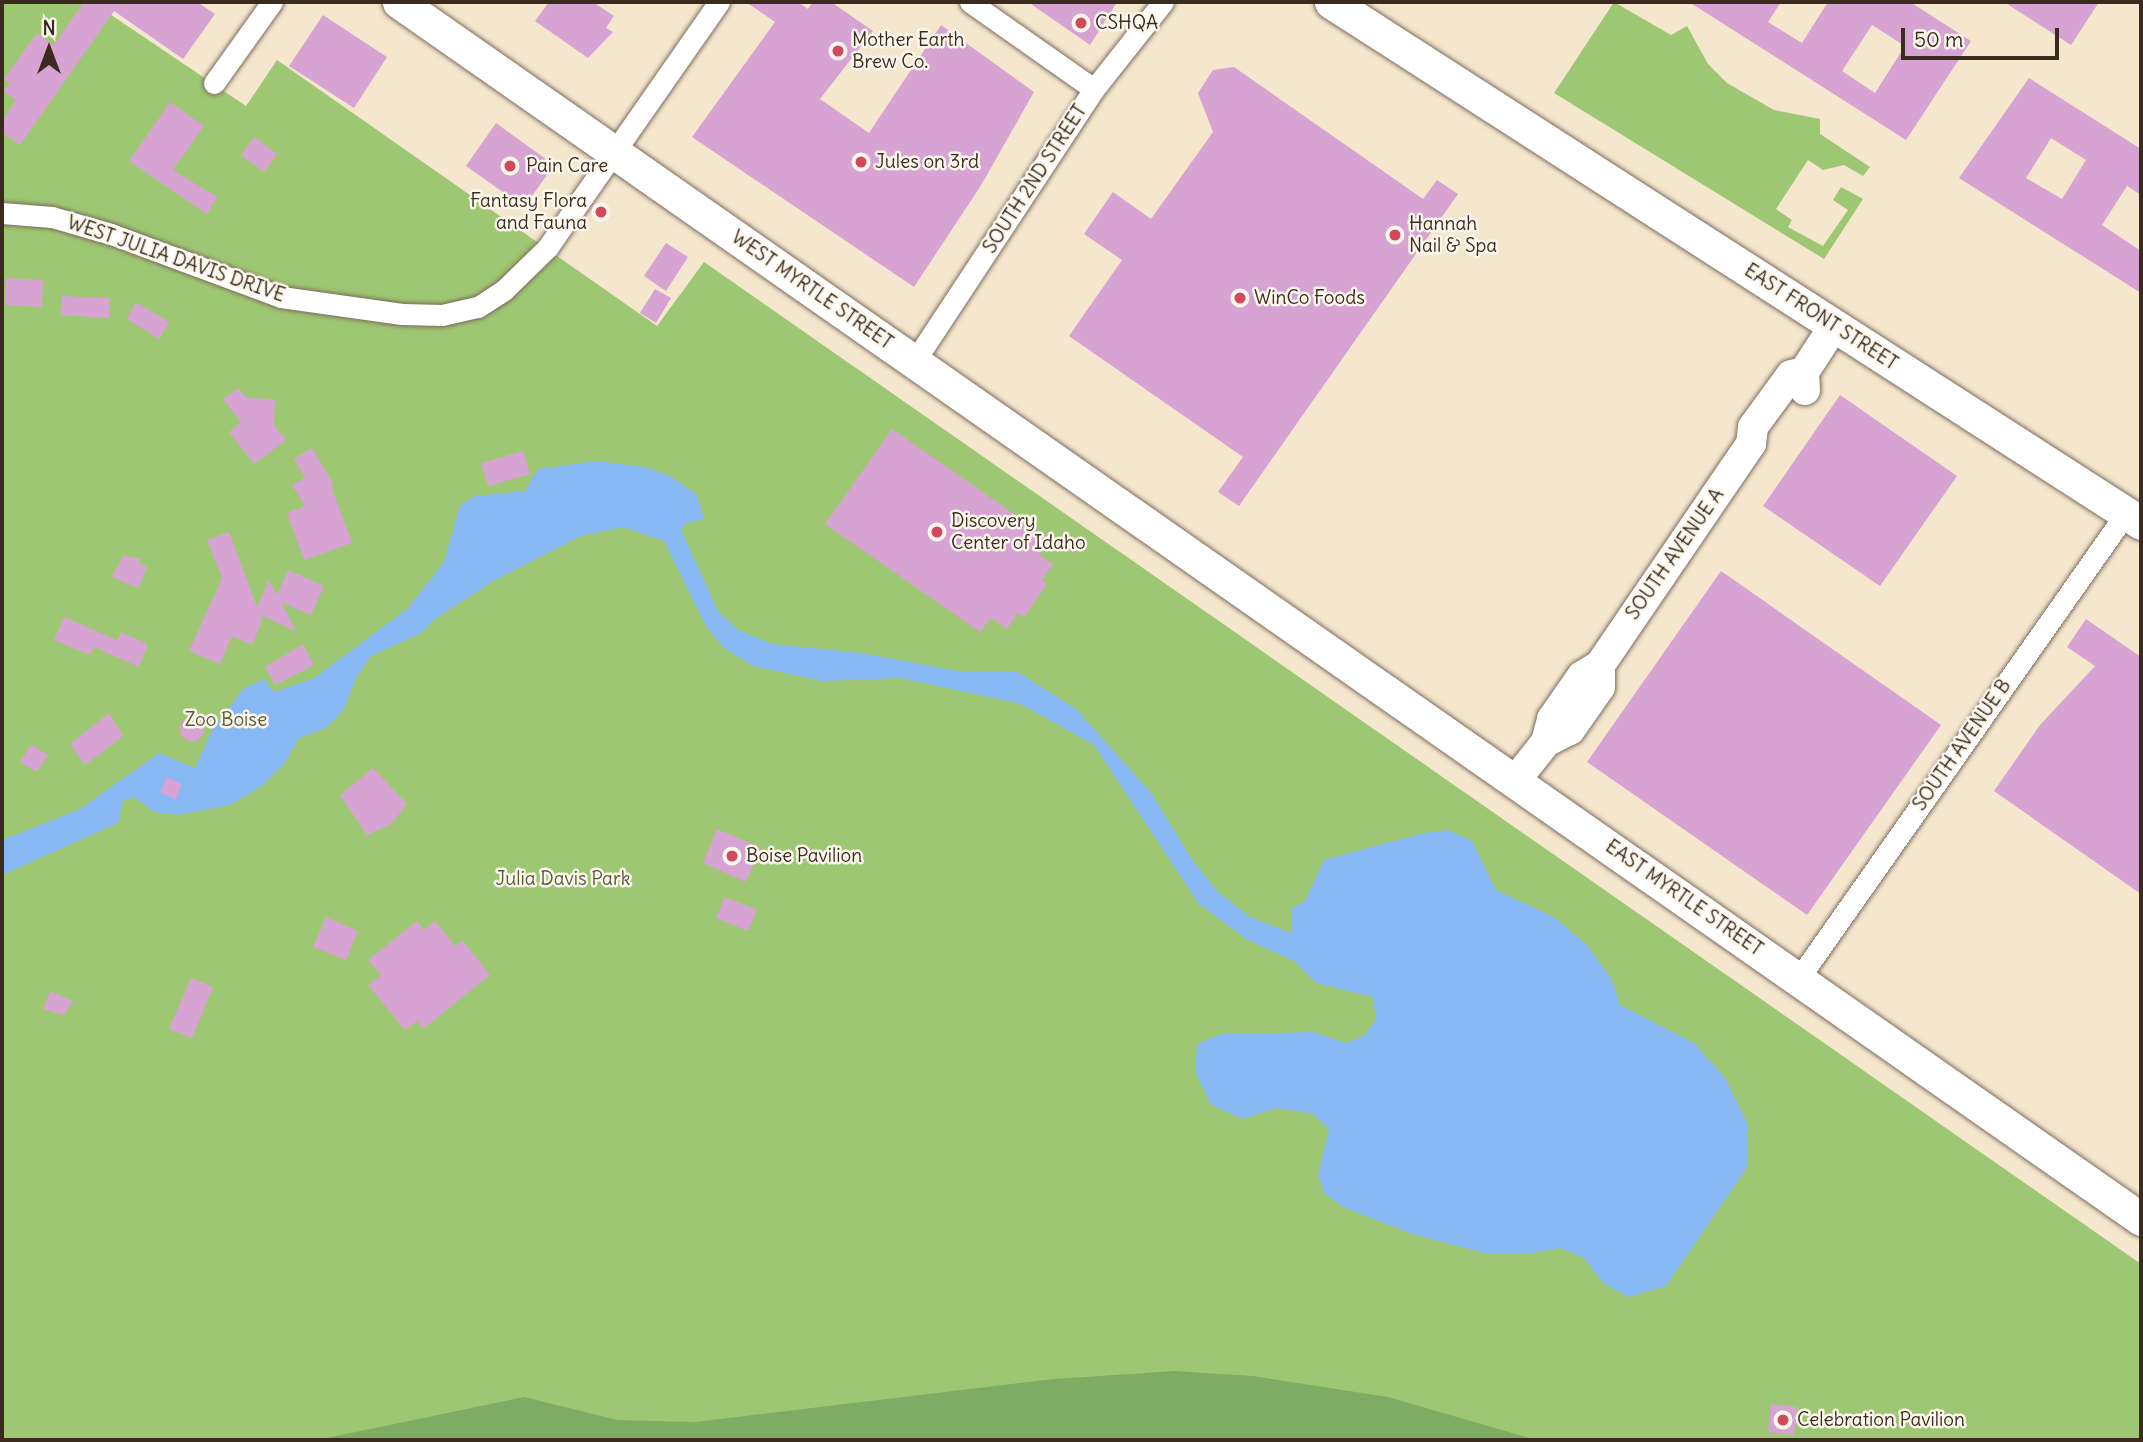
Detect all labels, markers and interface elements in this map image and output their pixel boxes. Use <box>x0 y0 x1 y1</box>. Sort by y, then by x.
place label: CSHQA <box>1095 12 1158 34</box>
north arrow <box>14 14 84 84</box>
scale bar <box>1905 14 2062 58</box>
marker: CSHQA <box>1073 15 1089 31</box>
text: N <box>42 16 56 40</box>
text: 50 m <box>1914 26 1963 53</box>
place label: Mother Earth Brew Co. <box>852 29 965 73</box>
marker: Mother Earth Brew Co. <box>830 43 846 59</box>
street label: SOUTH 2ND STREET <box>978 100 1092 258</box>
place label: Jules on 3rd <box>875 151 979 173</box>
marker: Jules on 3rd <box>853 154 869 170</box>
place label: Pain Care <box>526 155 608 177</box>
marker: Pain Care <box>500 156 520 176</box>
place label: Fantasy Flora and Fauna <box>470 190 587 234</box>
marker: Fantasy Flora and Fauna <box>593 204 609 220</box>
street label: WEST JULIA DAVIS DRIVE <box>64 211 288 307</box>
place label: Hannah Nail & Spa <box>1409 213 1497 257</box>
street label: WEST MYRTLE STREET <box>727 226 897 354</box>
marker: Hannah Nail & Spa <box>1387 227 1403 243</box>
street label: EAST FRONT STREET <box>1740 259 1902 375</box>
place label: WinCo Foods <box>1254 287 1365 309</box>
marker: WinCo Foods <box>1232 290 1248 306</box>
street label: SOUTH AVENUE A <box>1621 484 1729 624</box>
place label: Discovery Center of Idaho <box>951 510 1086 554</box>
marker: Discovery Center of Idaho <box>929 524 945 540</box>
street label: SOUTH AVENUE B <box>1908 675 2016 815</box>
park label: Zoo Boise <box>185 709 267 731</box>
street label: EAST MYRTLE STREET <box>1601 835 1767 961</box>
place label: Boise Pavilion <box>746 845 862 867</box>
marker: Boise Pavilion <box>724 848 740 864</box>
park label: Julia Davis Park <box>496 868 630 890</box>
place label: Celebration Pavilion <box>1797 1409 1965 1431</box>
marker: Celebration Pavilion <box>1775 1412 1791 1428</box>

